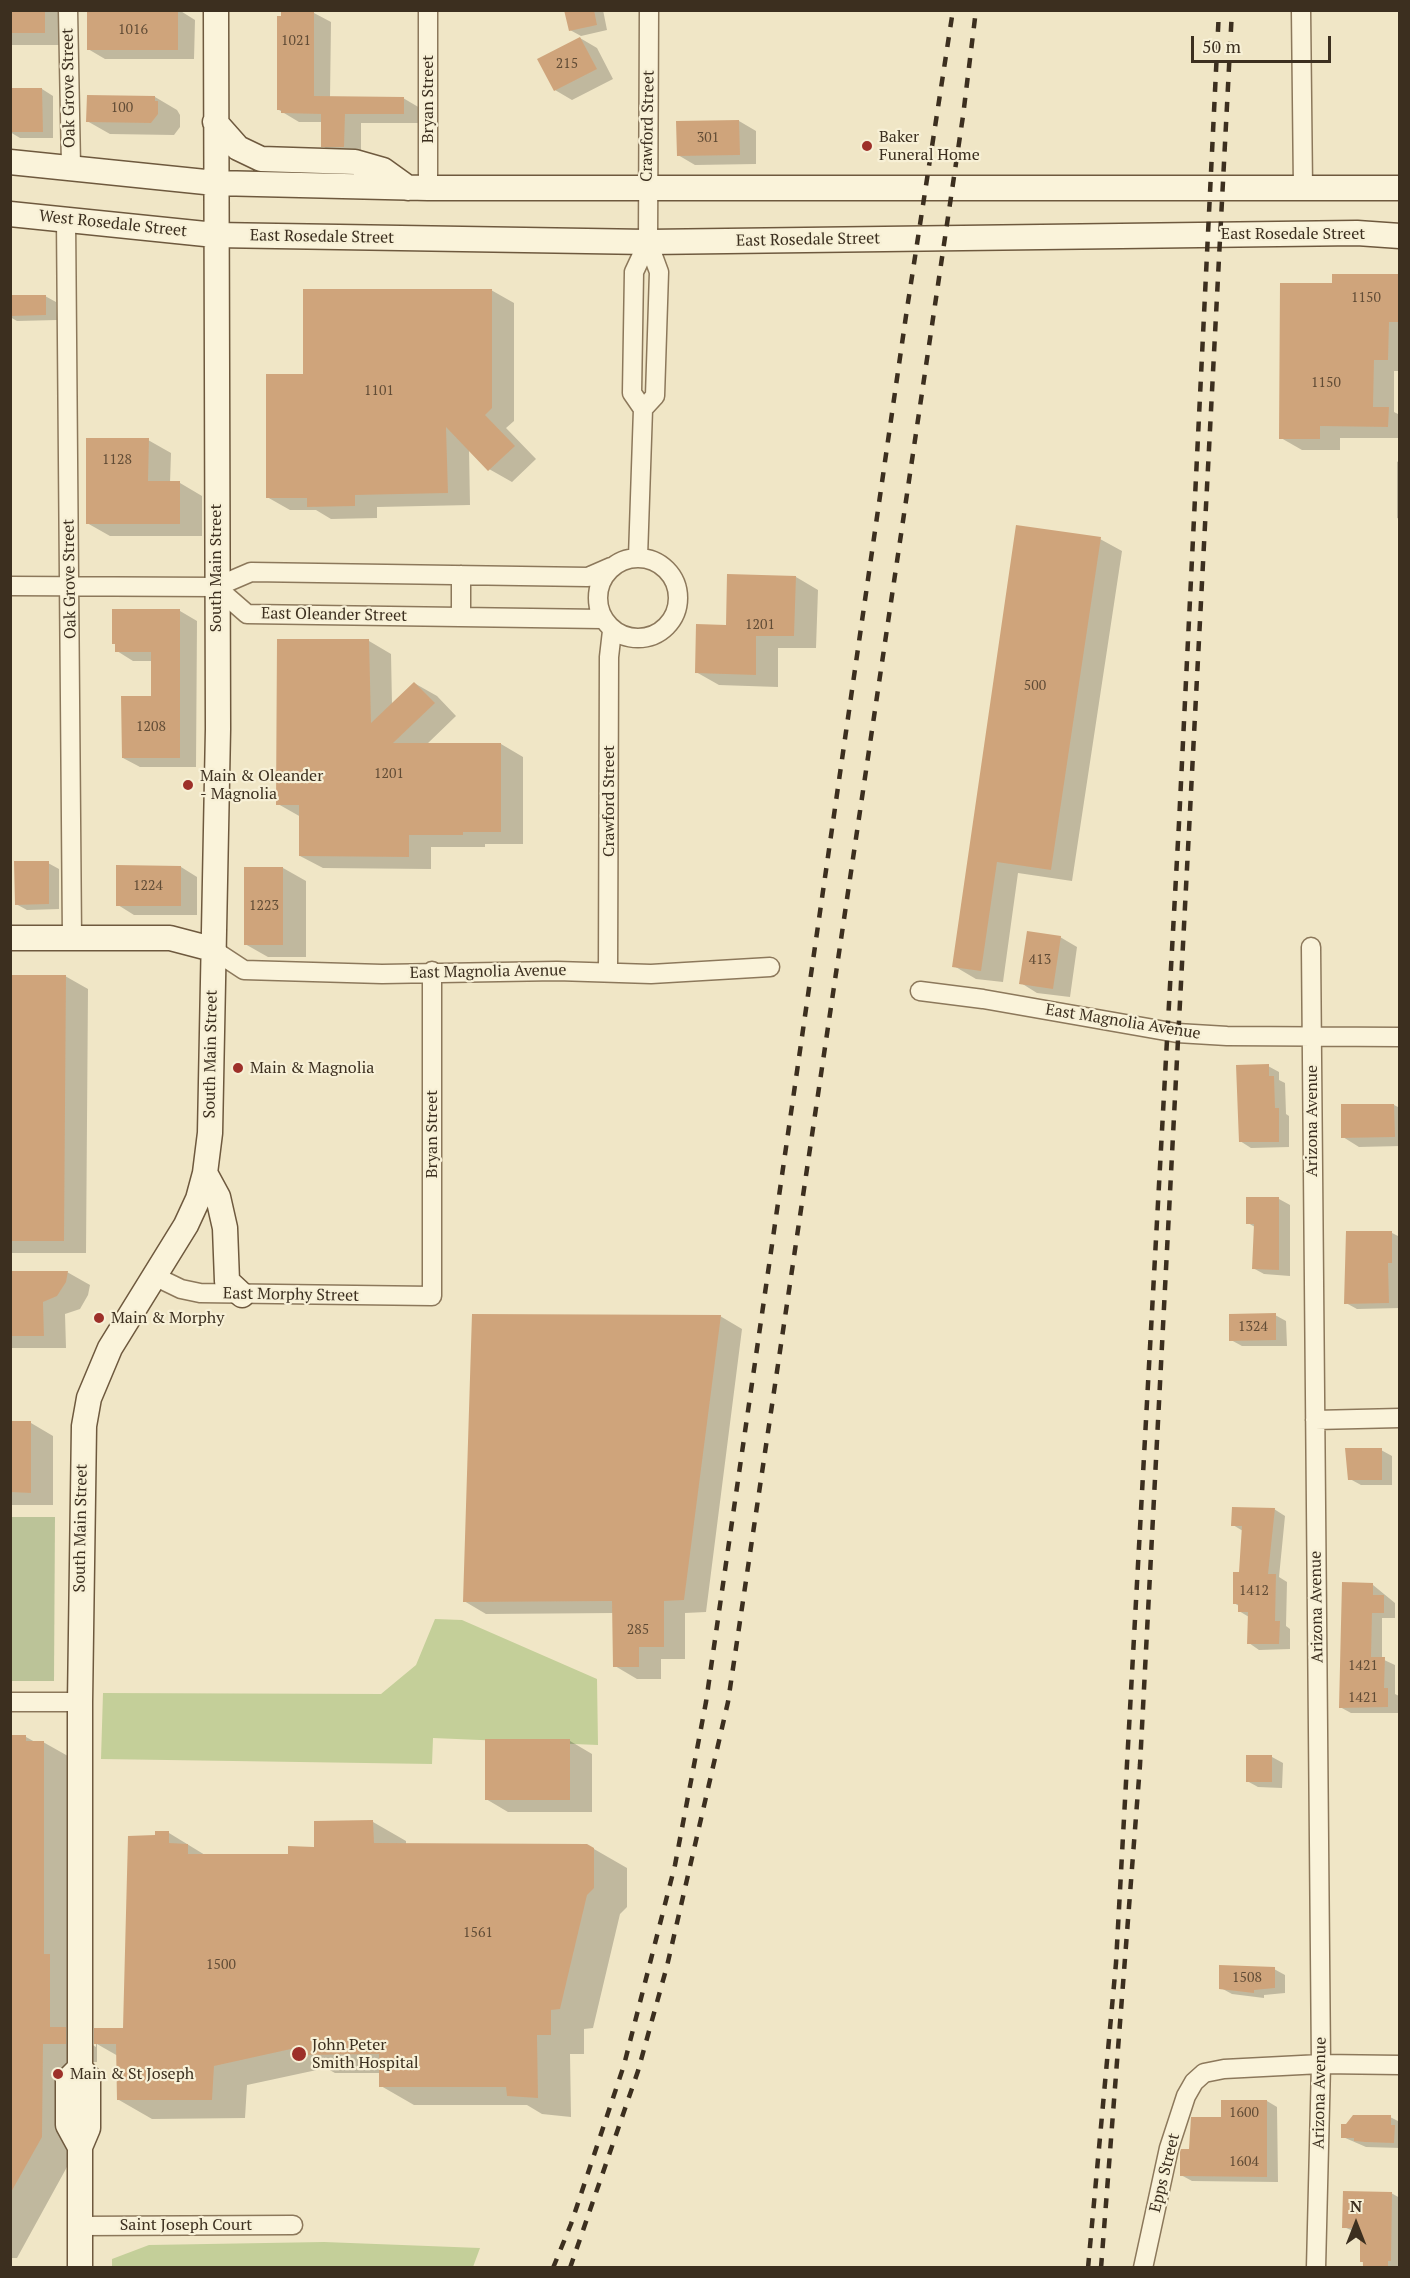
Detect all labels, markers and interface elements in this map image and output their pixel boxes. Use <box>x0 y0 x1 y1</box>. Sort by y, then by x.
house number: 1016 <box>118 22 148 38</box>
scale bar <box>1194 24 1334 62</box>
street label: Oak Grove Street <box>58 28 80 148</box>
house number: 1021 <box>281 33 311 49</box>
text: 50 m <box>1202 34 1241 58</box>
street label: Bryan Street <box>418 55 438 143</box>
house number: 215 <box>556 56 578 72</box>
street label: Crawford Street <box>637 70 659 182</box>
house number: 100 <box>111 100 133 116</box>
place label: Baker Funeral Home <box>879 127 980 165</box>
house number: 301 <box>697 130 719 146</box>
marker: Baker Funeral Home <box>860 139 874 153</box>
street label: West Rosedale Street <box>38 207 188 241</box>
street label: East Rosedale Street <box>1221 224 1365 244</box>
street label: East Rosedale Street <box>250 226 394 248</box>
street label: East Rosedale Street <box>736 229 880 251</box>
house number: 1150 <box>1351 290 1381 306</box>
house number: 1150 <box>1311 375 1341 391</box>
house number: 1101 <box>364 383 394 399</box>
house number: 1128 <box>102 452 132 468</box>
street label: South Main Street <box>206 504 226 632</box>
street label: Oak Grove Street <box>59 519 81 639</box>
street label: East Oleander Street <box>261 604 407 626</box>
house number: 1201 <box>745 617 775 633</box>
house number: 500 <box>1024 678 1046 694</box>
house number: 1208 <box>136 719 166 735</box>
street label: Crawford Street <box>599 745 619 857</box>
place label: Main & Oleander - Magnolia <box>200 766 323 804</box>
house number: 1201 <box>374 766 404 782</box>
marker: Main & Oleander - Magnolia <box>181 778 195 792</box>
house number: 1224 <box>133 878 163 894</box>
house number: 1223 <box>249 898 279 914</box>
house number: 413 <box>1029 952 1051 968</box>
street label: East Magnolia Avenue <box>409 961 567 983</box>
street label: South Main Street <box>200 990 222 1118</box>
street label: East Magnolia Avenue <box>1044 1000 1202 1044</box>
place label: Main & Magnolia <box>250 1058 374 1078</box>
marker: Main & Magnolia <box>231 1061 245 1075</box>
street label: Arizona Avenue <box>1302 1065 1322 1177</box>
street label: Bryan Street <box>422 1090 442 1178</box>
street label: East Morphy Street <box>223 1284 359 1306</box>
place label: Main & Morphy <box>111 1308 224 1328</box>
marker: Main & Morphy <box>92 1311 106 1325</box>
house number: 1324 <box>1238 1319 1268 1335</box>
street label: South Main Street <box>70 1464 92 1592</box>
street label: Arizona Avenue <box>1306 1551 1328 1663</box>
house number: 1412 <box>1239 1583 1269 1599</box>
house number: 285 <box>627 1622 649 1638</box>
house number: 1421 <box>1348 1658 1378 1674</box>
house number: 1421 <box>1348 1690 1378 1706</box>
house number: 1561 <box>463 1925 493 1941</box>
house number: 1500 <box>206 1957 236 1973</box>
house number: 1508 <box>1232 1970 1262 1986</box>
place label: John Peter Smith Hospital <box>312 2035 419 2073</box>
street label: Arizona Avenue <box>1309 2037 1331 2149</box>
marker: John Peter Smith Hospital <box>290 2045 308 2063</box>
place label: Main & St Joseph <box>70 2064 194 2084</box>
marker: Main & St Joseph <box>51 2067 65 2081</box>
house number: 1600 <box>1229 2105 1259 2121</box>
street label: Epps Street <box>1146 2131 1184 2215</box>
house number: 1604 <box>1229 2154 1259 2170</box>
north arrow <box>1326 2194 1386 2254</box>
text: N <box>1350 2195 1362 2217</box>
street label: Saint Joseph Court <box>120 2215 252 2235</box>

